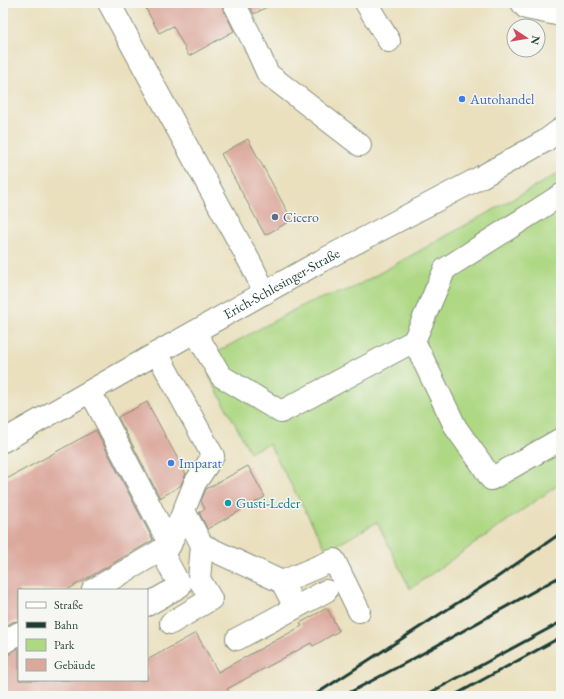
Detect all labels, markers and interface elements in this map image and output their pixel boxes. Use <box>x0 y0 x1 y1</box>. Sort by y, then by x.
north arrow <box>506 18 546 58</box>
text: N <box>528 34 544 46</box>
place label: Autohandel <box>469 90 535 108</box>
marker: Autohandel <box>457 94 467 104</box>
place label: Cicero <box>283 208 319 226</box>
marker: Cicero <box>270 212 280 222</box>
street label: Erich-Schlesinger-Straße <box>220 244 343 323</box>
place label: Imparat <box>179 454 222 472</box>
marker: Imparat <box>166 458 176 468</box>
place label: Gusti-Leder <box>236 494 301 512</box>
marker: Gusti-Leder <box>223 498 233 508</box>
legend <box>18 589 148 681</box>
text: Straße <box>54 597 83 613</box>
text: Bahn <box>54 617 79 633</box>
text: Park <box>54 637 75 653</box>
text: Gebäude <box>54 657 96 673</box>

